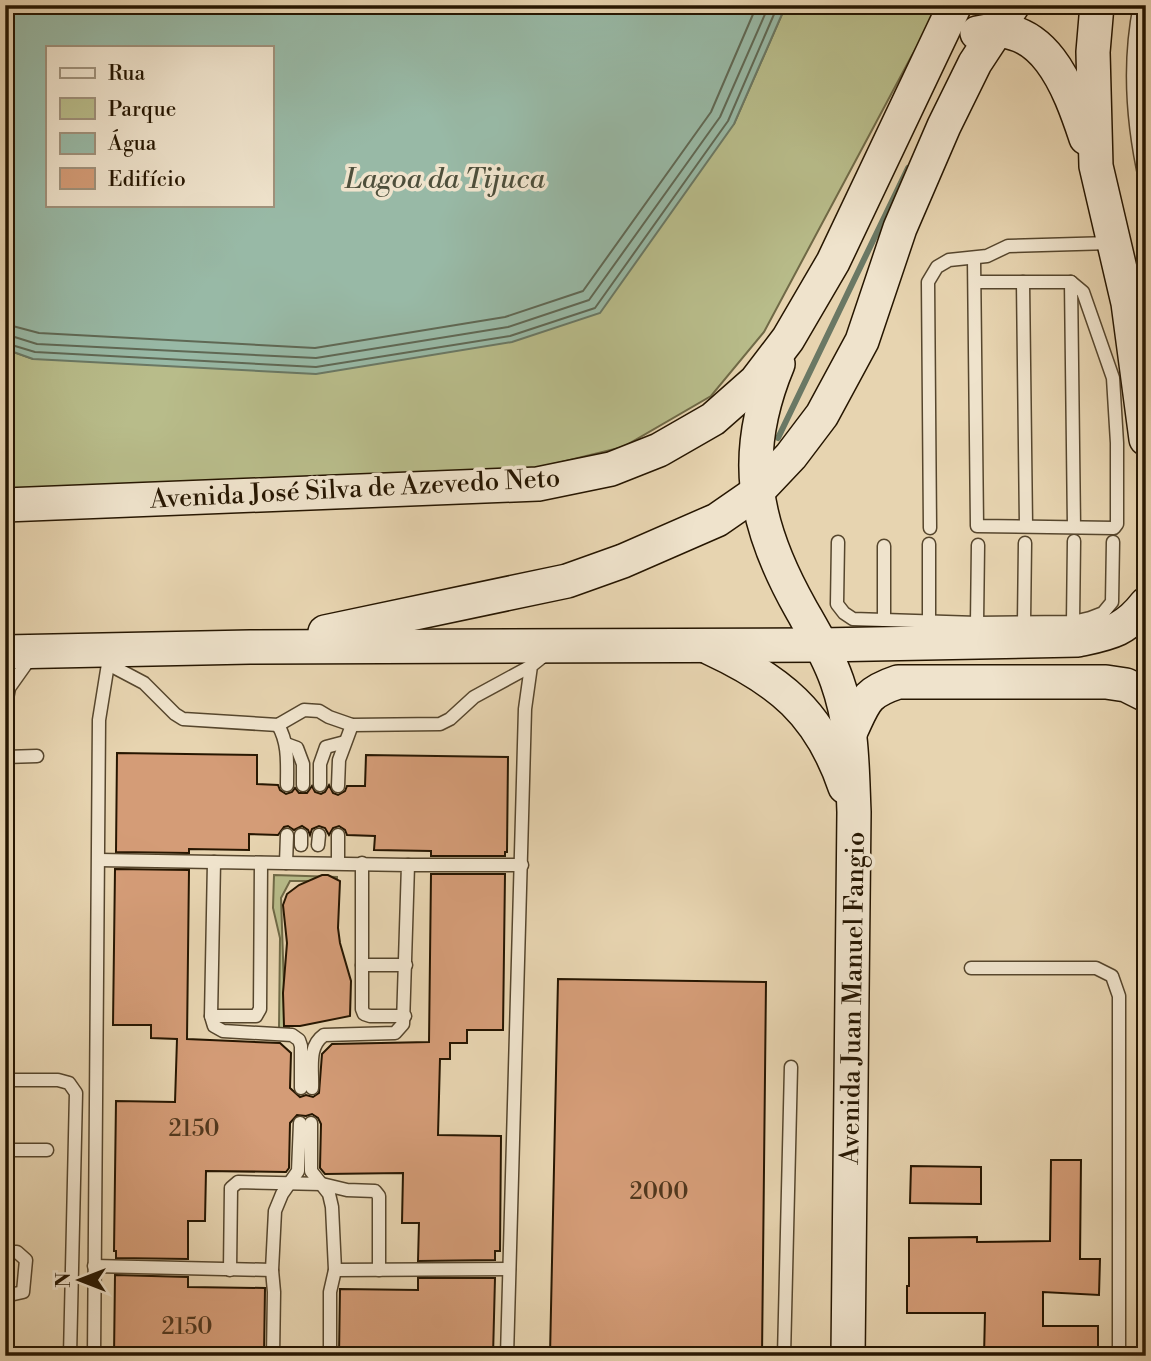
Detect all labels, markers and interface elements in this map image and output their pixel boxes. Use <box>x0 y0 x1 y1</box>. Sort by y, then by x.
legend <box>46 46 273 206</box>
text: Rua <box>108 61 145 87</box>
text: Parque <box>108 97 176 123</box>
text: Água <box>107 129 157 157</box>
water label: Lagoa da Tijuca <box>344 162 545 197</box>
text: Edifício <box>108 167 186 193</box>
street label: Avenida José Silva de Azevedo Neto <box>148 462 561 516</box>
street label: Avenida Juan Manuel Fangio <box>834 831 872 1166</box>
house number: 2150 <box>168 1115 220 1143</box>
house number: 2000 <box>630 1178 688 1206</box>
north arrow <box>46 1246 116 1316</box>
text: N <box>52 1272 76 1288</box>
house number: 2150 <box>161 1313 213 1341</box>

